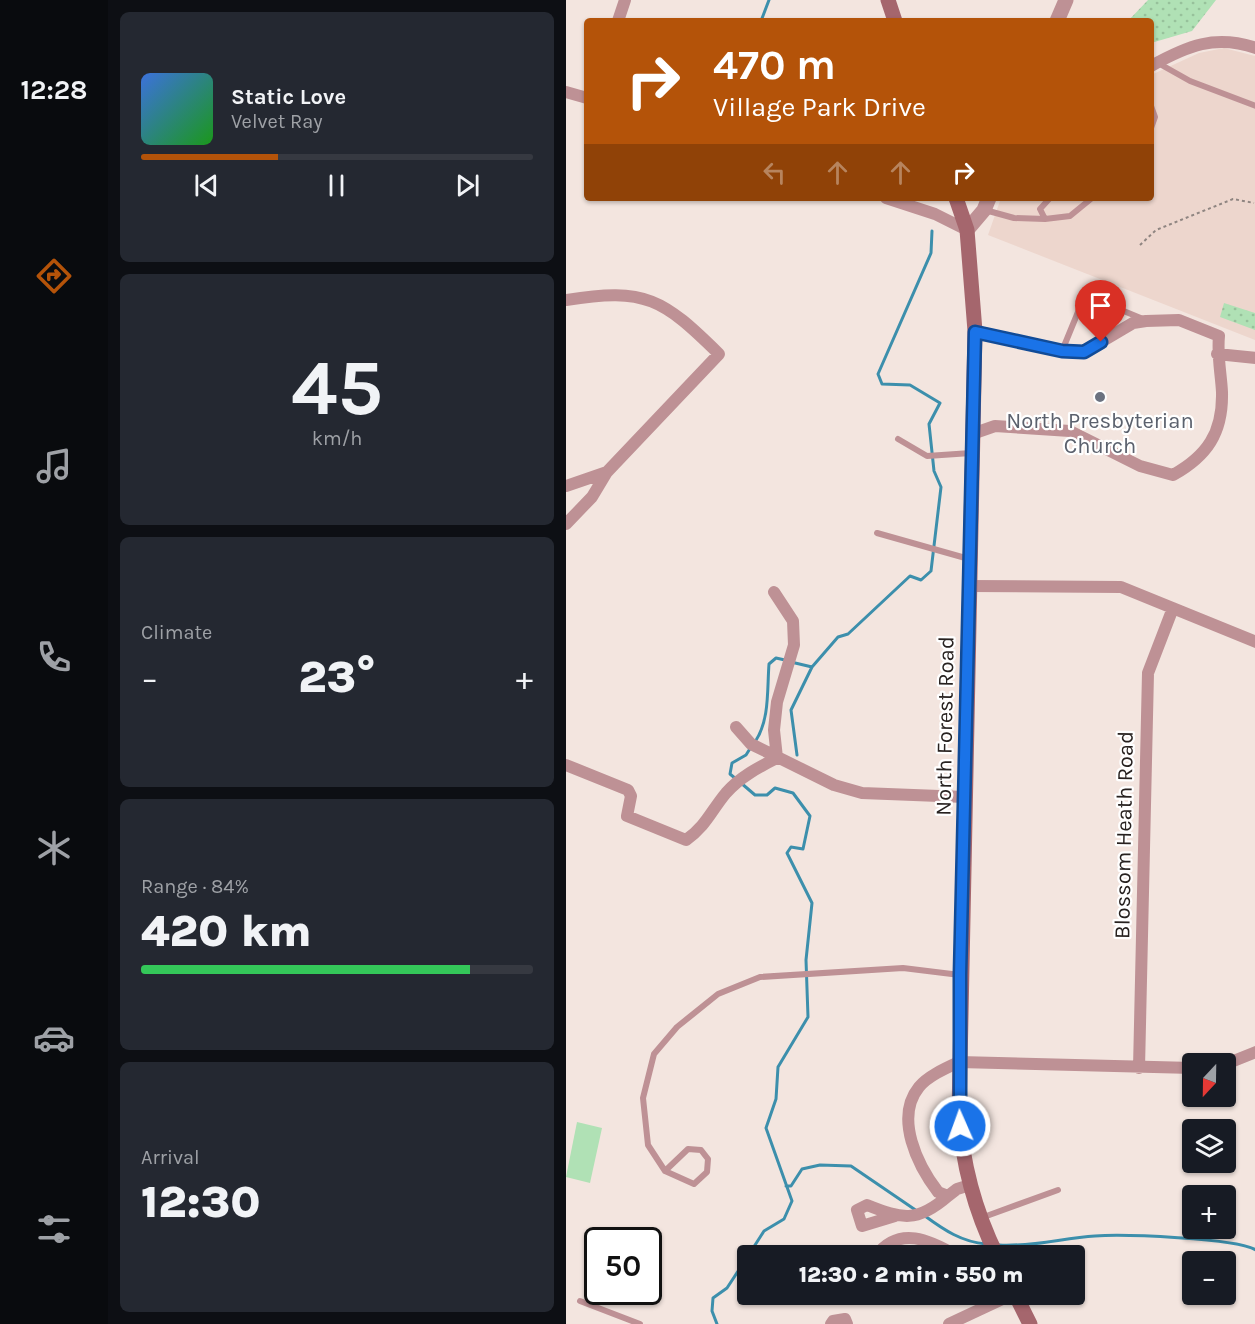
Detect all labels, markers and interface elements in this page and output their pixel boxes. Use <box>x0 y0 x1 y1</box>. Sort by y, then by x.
text: 470 m <box>713 40 836 90</box>
icon: right <box>614 42 692 120</box>
text: 12:28 <box>20 74 88 106</box>
text: Static Love <box>231 84 346 110</box>
text: Village Park Drive <box>713 91 926 123</box>
text: Velvet Ray <box>231 110 323 133</box>
icon: left <box>758 156 791 189</box>
icon: ahead <box>821 156 854 189</box>
icon: ahead <box>884 156 917 189</box>
icon: right <box>947 156 980 189</box>
icon: previous <box>190 169 223 202</box>
icon: pause <box>320 169 353 202</box>
icon: next <box>451 169 484 202</box>
icon: directions <box>33 255 75 297</box>
pin <box>1075 280 1126 342</box>
icon: arrive <box>1084 289 1117 322</box>
text: 45 <box>291 342 383 434</box>
marker: North Presbyterian Church <box>1093 390 1107 404</box>
place label: North Presbyterian Church <box>1006 408 1194 459</box>
text: km/h <box>312 427 362 450</box>
icon: music <box>33 445 75 487</box>
text: Climate <box>141 621 212 644</box>
icon: phone <box>33 636 75 678</box>
street label: North Forest Road <box>930 636 960 816</box>
text: 23° <box>298 651 376 703</box>
text: − <box>141 659 158 697</box>
text: + <box>516 659 533 697</box>
street label: Blossom Heath Road <box>1109 731 1139 939</box>
icon: climate <box>33 827 75 869</box>
text: Range · 84% <box>141 875 249 898</box>
text: 420 km <box>141 905 312 957</box>
icon: car <box>33 1017 75 1059</box>
north arrow <box>1182 1053 1236 1107</box>
map controls <box>1182 1053 1236 1305</box>
position arrow <box>928 1094 992 1158</box>
button: layers <box>1182 1119 1236 1173</box>
text: Arrival <box>141 1146 200 1169</box>
text: 12:30 <box>141 1176 260 1228</box>
button: + <box>1182 1185 1236 1239</box>
icon: filters <box>33 1208 75 1250</box>
speed limit sign: 50 <box>584 1227 662 1305</box>
button: − <box>1182 1251 1236 1305</box>
text: 12:30 · 2 min · 550 m <box>799 1262 1023 1288</box>

